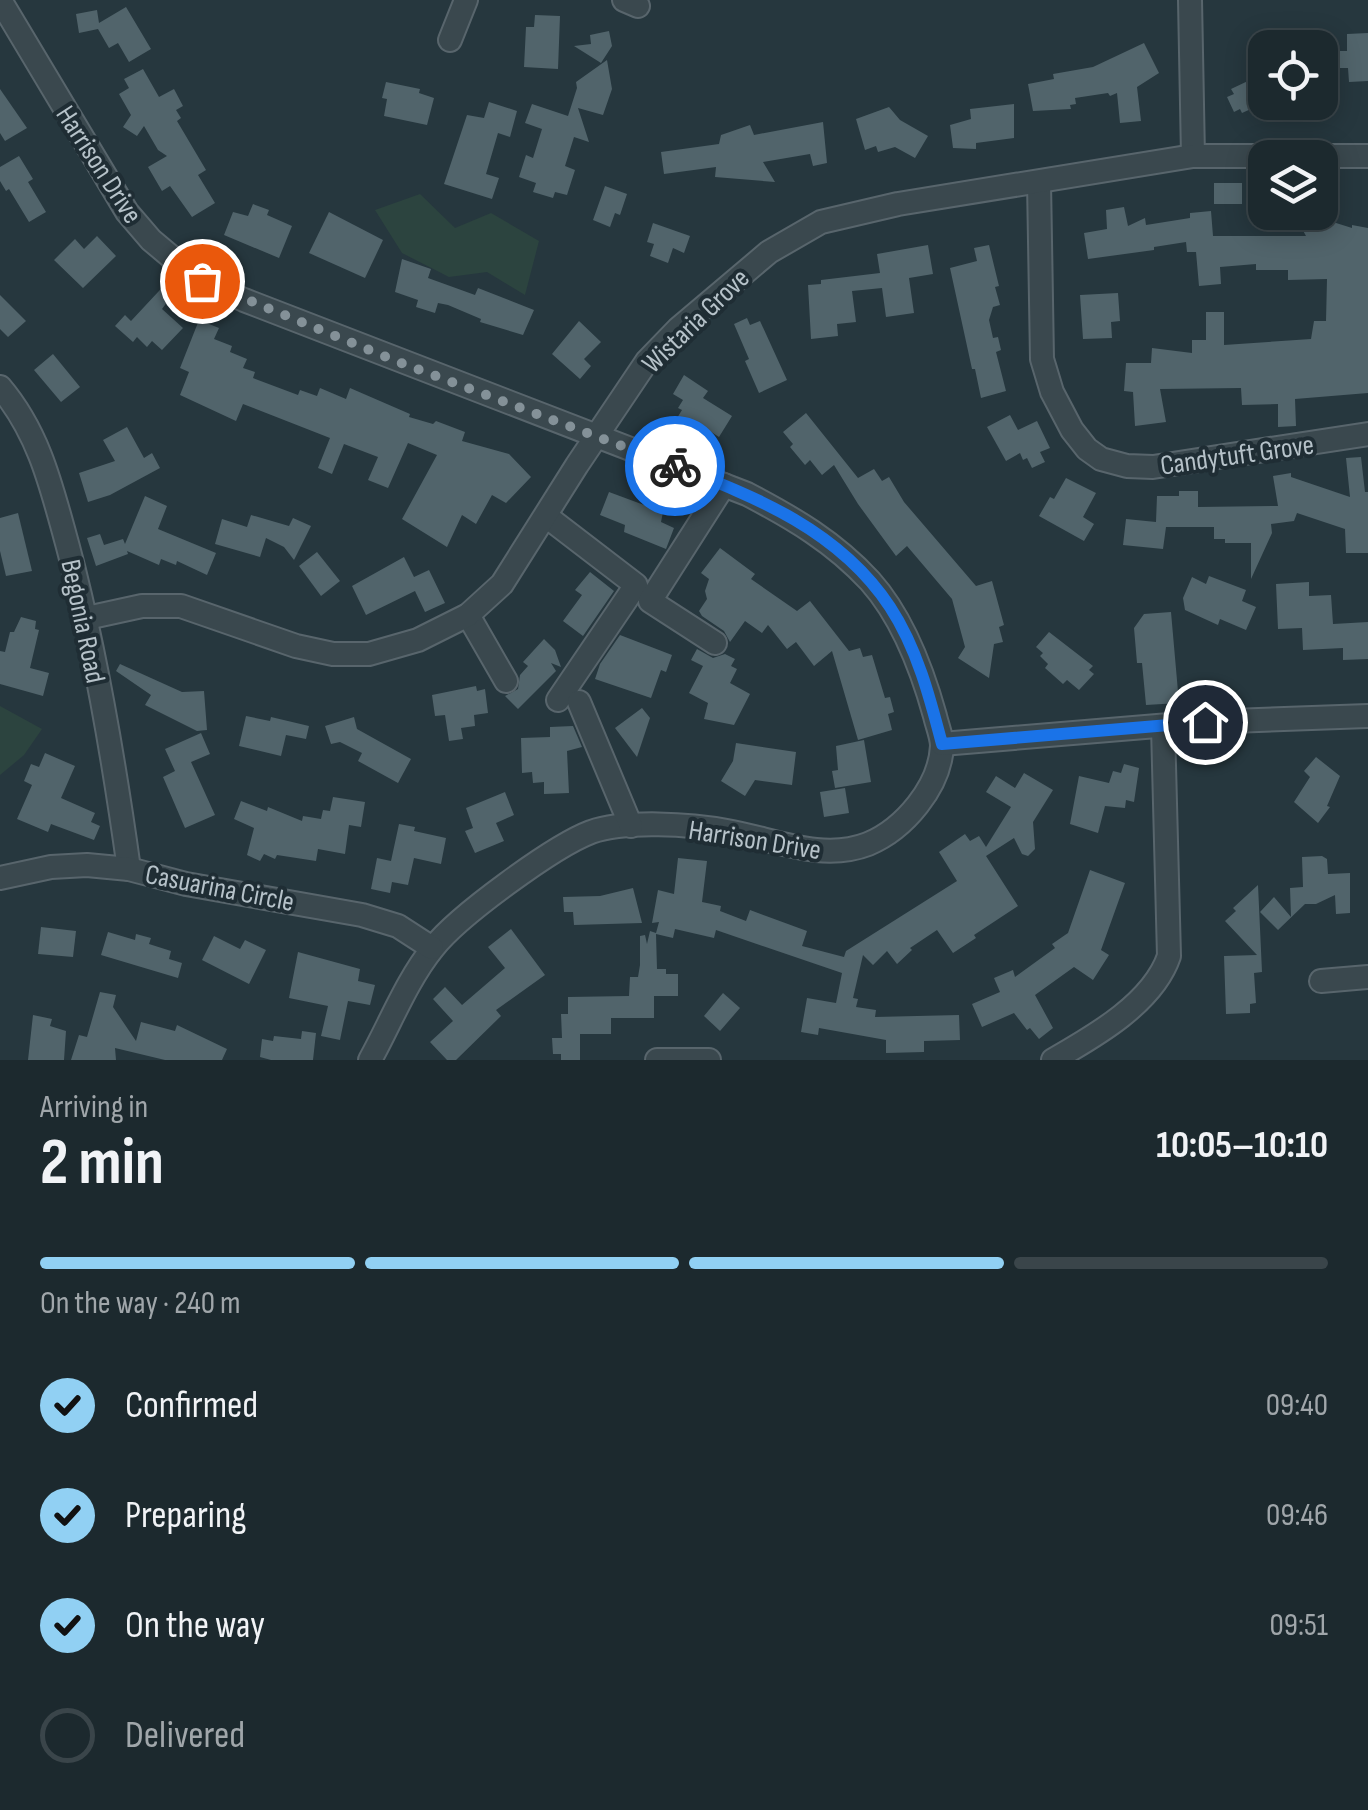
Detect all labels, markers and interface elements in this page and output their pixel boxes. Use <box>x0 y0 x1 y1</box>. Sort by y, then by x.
map controls <box>1248 30 1338 230</box>
button: locate <box>1248 30 1338 120</box>
street label: Harrison Drive <box>49 100 149 230</box>
button: layers <box>1248 140 1338 230</box>
pin <box>160 239 245 324</box>
icon: bag <box>175 254 230 309</box>
street label: Wistaria Grove <box>636 262 756 380</box>
courier <box>625 416 725 516</box>
street label: Candytuft Grove <box>1158 428 1316 483</box>
icon: bike <box>648 439 703 494</box>
street label: Begonia Road <box>53 557 112 686</box>
pin <box>1163 680 1248 765</box>
icon: home <box>1178 695 1233 750</box>
street label: Harrison Drive <box>686 814 823 867</box>
street label: Casuarina Circle <box>142 858 297 919</box>
text: Arriving in <box>40 1088 148 1127</box>
text: 10:05–10:10 <box>1156 1123 1328 1168</box>
text: 2 min <box>40 1125 164 1203</box>
text: On the way · 240 m <box>40 1284 241 1323</box>
icon: check <box>40 1378 95 1433</box>
text: Confirmed <box>125 1383 258 1428</box>
text: 09:40 <box>1266 1386 1328 1425</box>
icon: check <box>40 1488 95 1543</box>
text: Preparing <box>125 1493 246 1538</box>
text: 09:46 <box>1266 1496 1328 1535</box>
icon: check <box>40 1598 95 1653</box>
text: On the way <box>125 1603 265 1648</box>
text: 09:51 <box>1269 1606 1328 1645</box>
text: Delivered <box>125 1713 245 1758</box>

